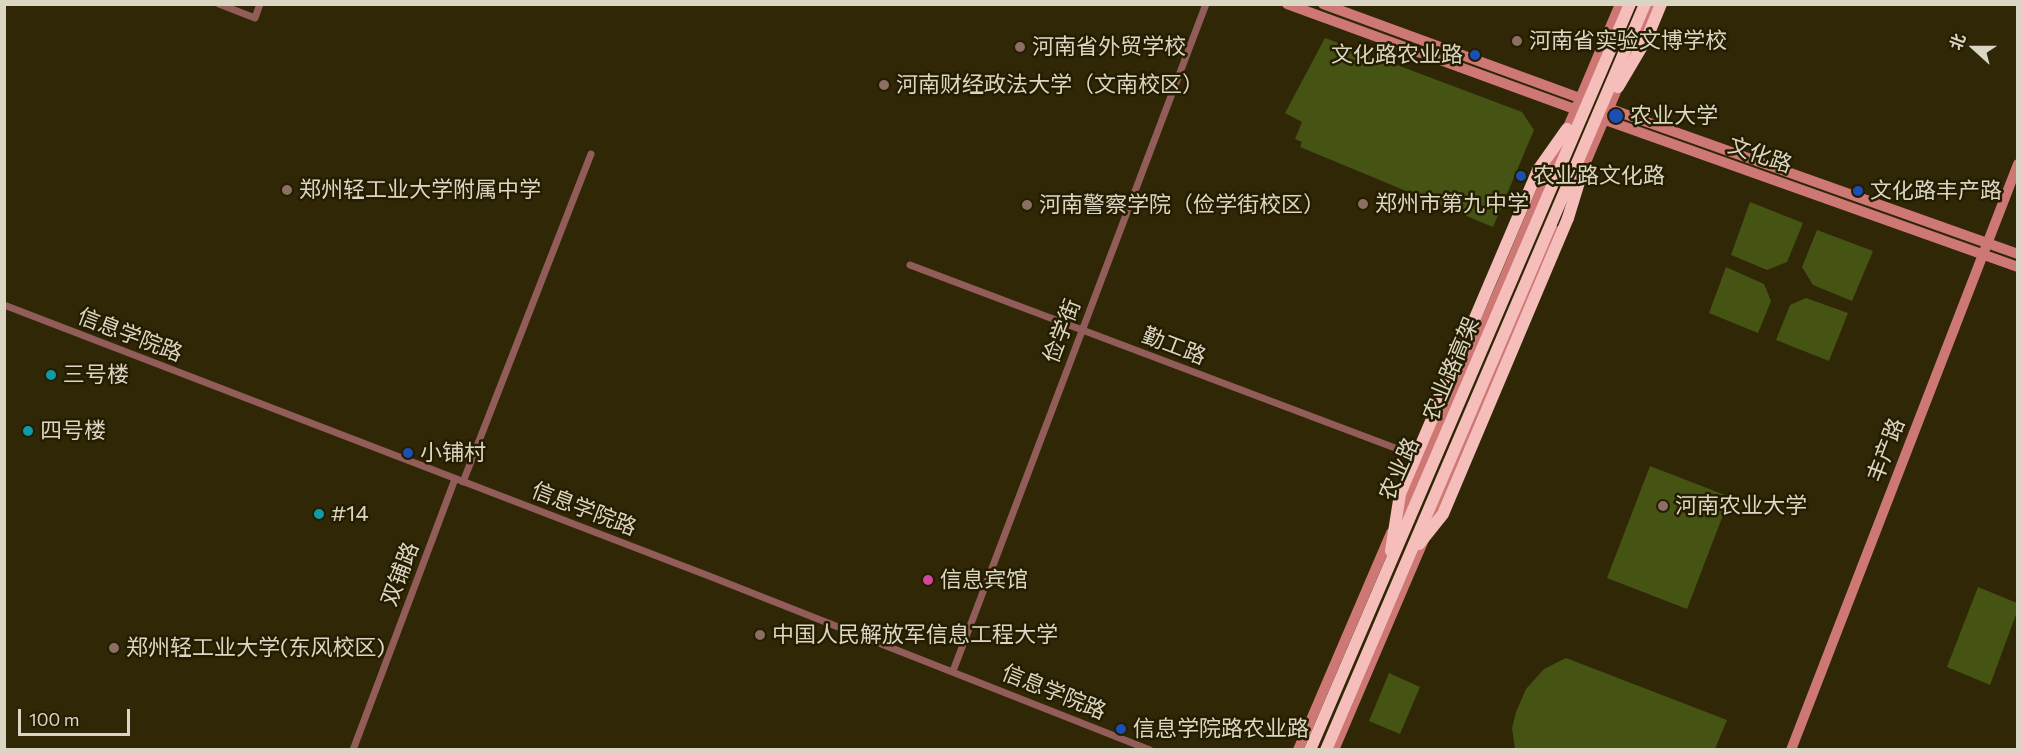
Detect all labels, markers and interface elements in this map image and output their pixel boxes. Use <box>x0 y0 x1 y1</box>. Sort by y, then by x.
north arrow <box>1944 18 2004 78</box>
place label: 河南省实验文博学校 <box>1529 28 1727 54</box>
text: 北 <box>1945 30 1968 52</box>
place label: 河南省外贸学校 <box>1032 34 1186 60</box>
marker: 河南省实验文博学校 <box>1510 34 1524 48</box>
marker: 河南省外贸学校 <box>1013 40 1027 54</box>
place label: 文化路农业路 <box>1331 42 1463 68</box>
marker: 文化路农业路 <box>1468 48 1482 62</box>
place label: 河南财经政法大学（文南校区） <box>896 72 1204 98</box>
marker: 河南财经政法大学（文南校区） <box>877 78 891 92</box>
place label: 农业大学 <box>1630 103 1718 129</box>
marker: 农业大学 <box>1607 107 1625 125</box>
street label: 文化路 <box>1725 132 1795 178</box>
place label: 农业路文化路 <box>1533 163 1665 189</box>
marker: 农业路文化路 <box>1514 169 1528 183</box>
place label: 郑州轻工业大学附属中学 <box>299 177 541 203</box>
place label: 文化路丰产路 <box>1870 178 2002 204</box>
marker: 郑州轻工业大学附属中学 <box>280 183 294 197</box>
marker: 文化路丰产路 <box>1851 184 1865 198</box>
place label: 郑州市第九中学 <box>1375 191 1529 217</box>
place label: 河南警察学院（俭学街校区） <box>1039 192 1325 218</box>
marker: 郑州市第九中学 <box>1356 197 1370 211</box>
marker: 河南警察学院（俭学街校区） <box>1020 198 1034 212</box>
street label: 俭学街 <box>1038 295 1086 367</box>
street label: 信息学院路 <box>74 303 186 367</box>
street label: 农业路高架 <box>1417 313 1485 425</box>
street label: 勤工路 <box>1138 322 1210 370</box>
place label: 三号楼 <box>63 362 129 388</box>
marker: 三号楼 <box>44 368 58 382</box>
street label: 丰产路 <box>1862 414 1910 486</box>
place label: 四号楼 <box>40 418 106 444</box>
marker: 四号楼 <box>21 424 35 438</box>
street label: 农业路 <box>1374 433 1424 505</box>
place label: 小铺村 <box>420 440 486 466</box>
marker: 小铺村 <box>401 446 415 460</box>
street label: 信息学院路 <box>528 477 640 541</box>
place label: 河南农业大学 <box>1675 493 1807 519</box>
marker: 河南农业大学 <box>1656 499 1670 513</box>
place label: #14 <box>331 501 369 527</box>
marker: #14 <box>312 507 326 521</box>
street label: 双铺路 <box>376 538 424 610</box>
place label: 信息宾馆 <box>940 567 1028 593</box>
marker: 信息宾馆 <box>921 573 935 587</box>
place label: 中国人民解放军信息工程大学 <box>772 622 1058 648</box>
marker: 中国人民解放军信息工程大学 <box>753 628 767 642</box>
place label: 郑州轻工业大学(东风校区) <box>126 635 385 661</box>
marker: 郑州轻工业大学(东风校区) <box>107 641 121 655</box>
street label: 信息学院路 <box>998 659 1110 725</box>
scale bar <box>21 697 134 735</box>
text: 100 m <box>29 708 79 730</box>
place label: 信息学院路农业路 <box>1133 716 1309 742</box>
marker: 信息学院路农业路 <box>1114 722 1128 736</box>

